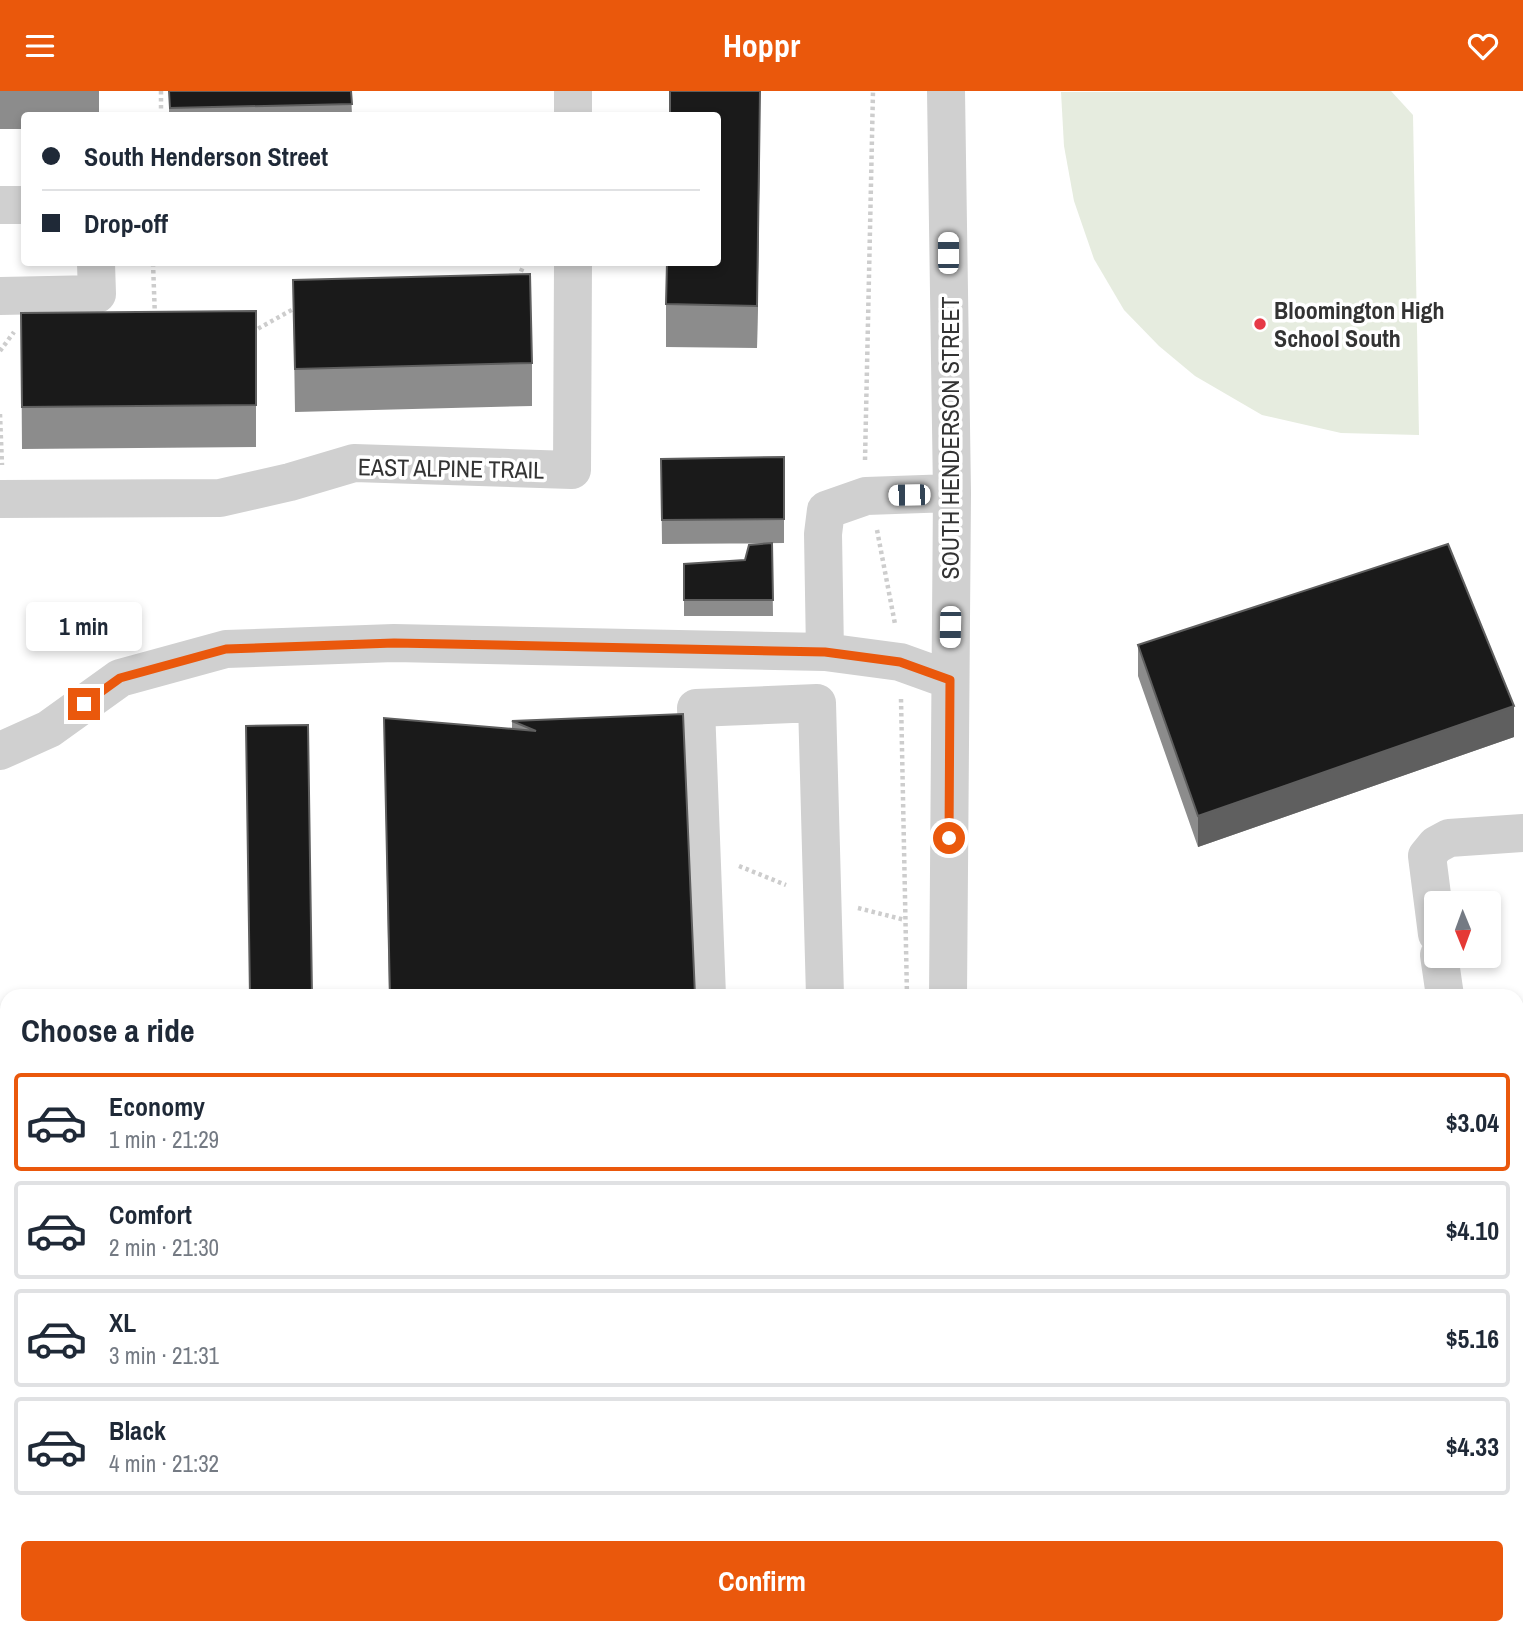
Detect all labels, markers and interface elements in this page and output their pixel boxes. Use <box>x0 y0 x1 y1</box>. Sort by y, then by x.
text: Hoppr <box>723 24 800 67</box>
icon: menu <box>21 27 59 65</box>
icon: heart <box>1464 27 1502 65</box>
text: South Henderson Street <box>84 139 328 174</box>
text: Drop-off <box>84 206 168 241</box>
car <box>938 232 959 274</box>
place label: Bloomington High School South <box>1274 294 1445 354</box>
street label: SOUTH HENDERSON STREET <box>934 296 966 580</box>
marker: Bloomington High School South <box>1252 316 1268 332</box>
street label: EAST ALPINE TRAIL <box>358 450 545 486</box>
car <box>888 484 931 506</box>
callout: 1 min <box>26 603 142 651</box>
car <box>940 606 961 648</box>
text: 1 min <box>59 611 109 642</box>
route end <box>68 688 100 720</box>
route start <box>933 822 965 854</box>
north arrow <box>1424 891 1502 968</box>
map controls <box>1424 891 1501 968</box>
text: Choose a ride <box>21 1009 195 1052</box>
text: Economy <box>109 1089 205 1124</box>
icon: car <box>25 1091 88 1154</box>
text: $3.04 <box>1446 1105 1499 1140</box>
text: 1 min · 21:29 <box>109 1124 219 1155</box>
text: Comfort <box>109 1197 192 1232</box>
icon: car <box>25 1199 88 1262</box>
text: $4.10 <box>1446 1213 1499 1248</box>
text: 2 min · 21:30 <box>109 1232 219 1263</box>
text: XL <box>109 1305 136 1340</box>
icon: car <box>25 1307 88 1370</box>
text: $5.16 <box>1446 1321 1499 1356</box>
text: 3 min · 21:31 <box>109 1340 219 1371</box>
text: Black <box>109 1413 166 1448</box>
icon: car <box>25 1415 88 1478</box>
text: $4.33 <box>1446 1429 1499 1464</box>
text: 4 min · 21:32 <box>109 1448 219 1479</box>
button: Confirm <box>21 1541 1503 1621</box>

